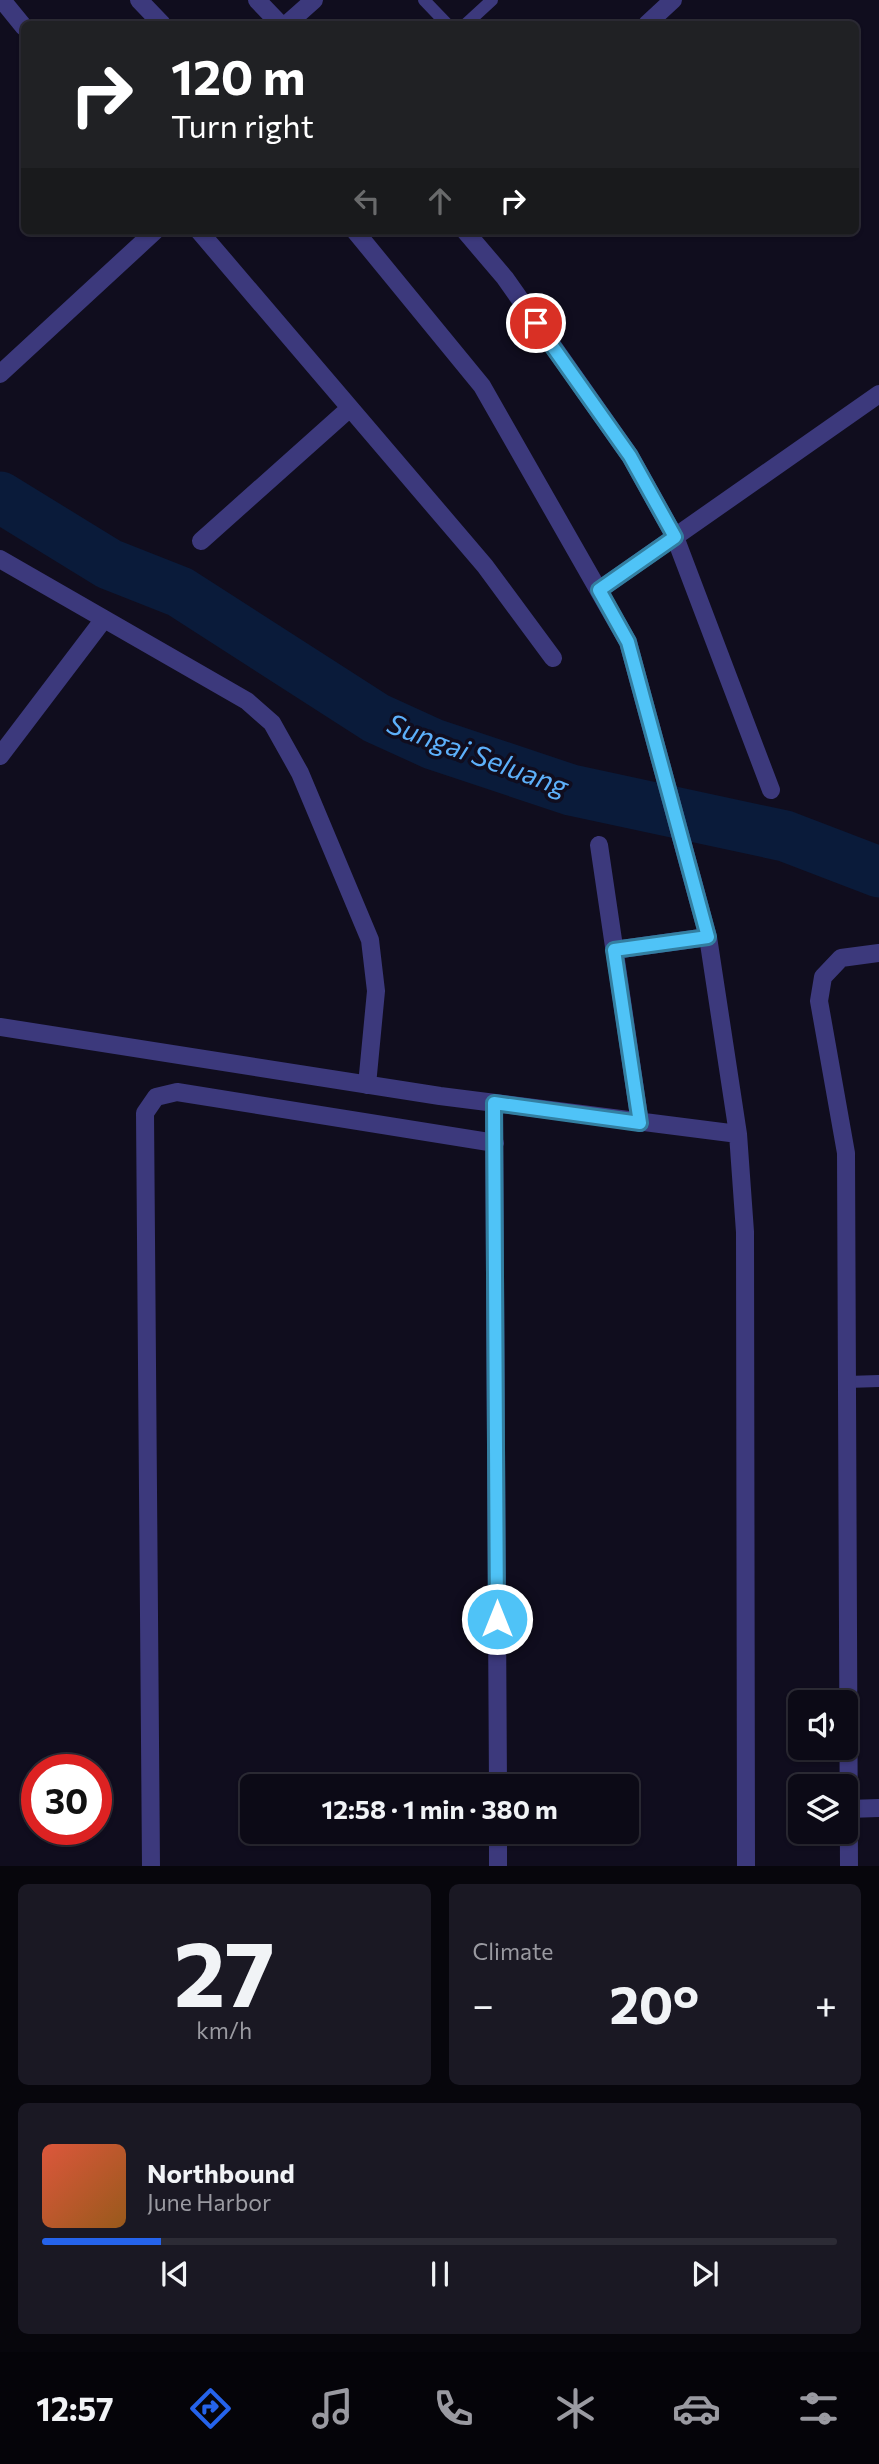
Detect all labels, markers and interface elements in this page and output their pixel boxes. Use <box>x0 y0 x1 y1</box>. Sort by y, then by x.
text: 120 m <box>171 45 305 105</box>
icon: right <box>56 49 147 140</box>
text: Turn right <box>171 105 314 145</box>
icon: left <box>348 182 386 220</box>
icon: ahead <box>421 182 459 220</box>
icon: right <box>494 182 532 220</box>
pin <box>506 293 566 353</box>
icon: arrive <box>517 304 555 342</box>
water label: Sungai Seluang <box>383 706 575 803</box>
position arrow <box>460 1582 534 1656</box>
map controls <box>788 1690 858 1844</box>
button: sound <box>788 1690 858 1760</box>
speed limit sign: 30 <box>21 1754 112 1845</box>
button: layers <box>788 1774 858 1844</box>
text: 12:58 · 1 min · 380 m <box>321 1793 558 1824</box>
text: 27 <box>174 1914 275 2026</box>
text: Climate <box>473 1937 554 1965</box>
text: 20° <box>609 1971 699 2035</box>
text: − <box>473 1980 494 2027</box>
text: + <box>815 1980 837 2027</box>
text: km/h <box>196 2016 252 2044</box>
text: Northbound <box>147 2157 295 2188</box>
text: June Harbor <box>147 2188 271 2216</box>
icon: previous <box>156 2255 194 2293</box>
icon: pause <box>421 2255 459 2293</box>
icon: next <box>686 2255 724 2293</box>
icon: directions <box>186 2384 235 2433</box>
icon: music <box>308 2384 357 2433</box>
icon: phone <box>429 2384 478 2433</box>
icon: climate <box>551 2384 600 2433</box>
icon: car <box>672 2384 721 2433</box>
icon: filters <box>794 2384 843 2433</box>
text: 12:57 <box>36 2388 114 2428</box>

